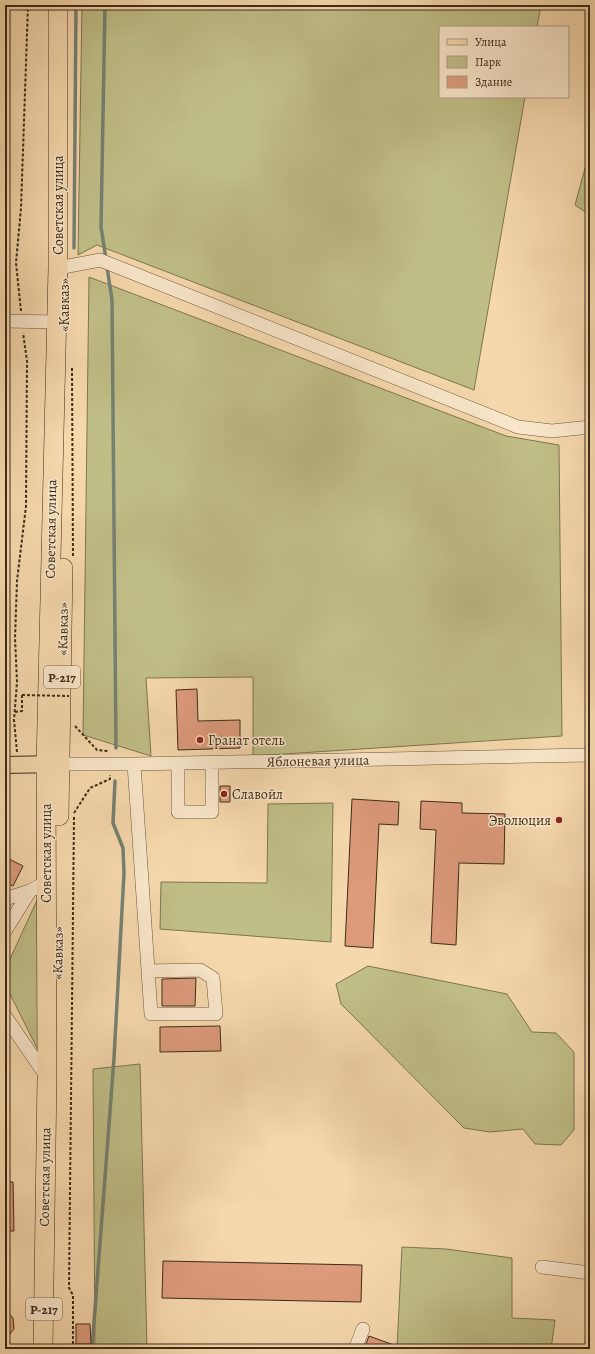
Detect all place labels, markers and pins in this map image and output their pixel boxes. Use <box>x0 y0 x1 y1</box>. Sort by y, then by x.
place label: Гранат отель <box>208 731 285 750</box>
marker: Гранат отель <box>195 735 205 745</box>
place label: Славойл <box>232 785 283 804</box>
marker: Славойл <box>219 789 229 799</box>
place label: Эволюция <box>489 811 551 830</box>
marker: Эволюция <box>554 815 564 825</box>

